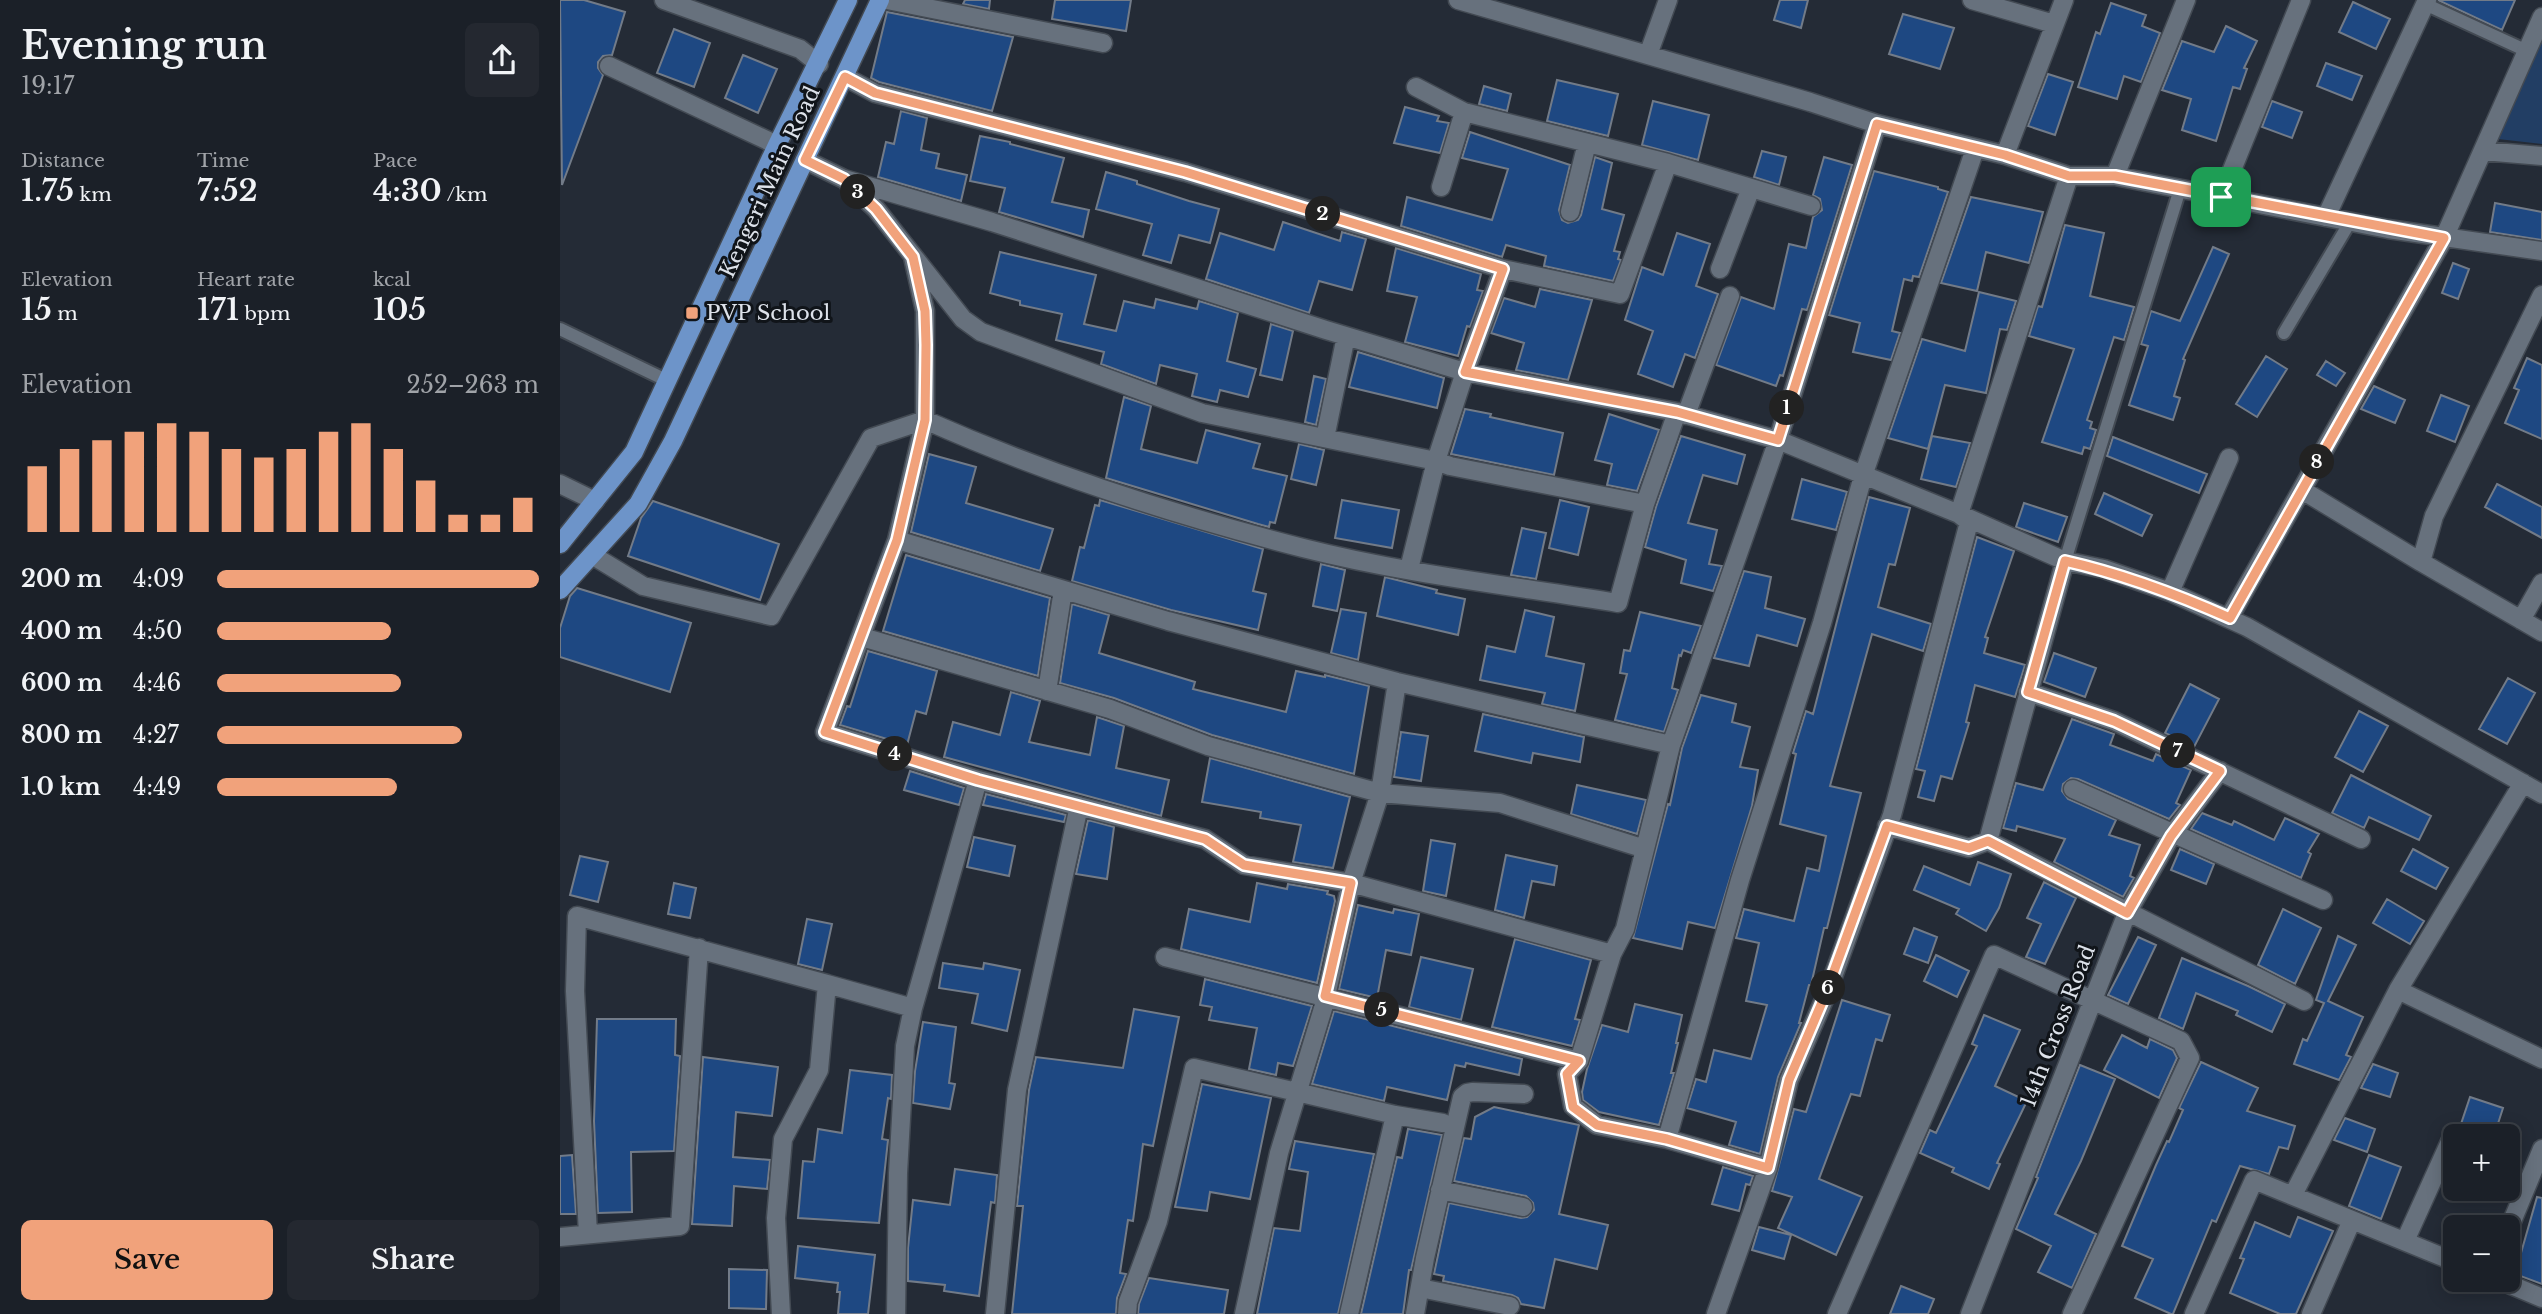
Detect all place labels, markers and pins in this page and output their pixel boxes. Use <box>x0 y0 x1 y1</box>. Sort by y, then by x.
pin <box>2191 167 2251 227</box>
pin: 3 <box>840 174 876 210</box>
pin: 2 <box>1306 196 1340 232</box>
place label: PVP School <box>706 300 830 326</box>
marker: PVP School <box>684 305 700 321</box>
pin: 1 <box>1770 390 1804 426</box>
pin: 8 <box>2300 444 2334 480</box>
pin: 7 <box>2160 734 2196 768</box>
pin: 4 <box>878 736 912 772</box>
pin: 6 <box>1810 970 1846 1006</box>
pin: 5 <box>1364 992 1400 1028</box>

